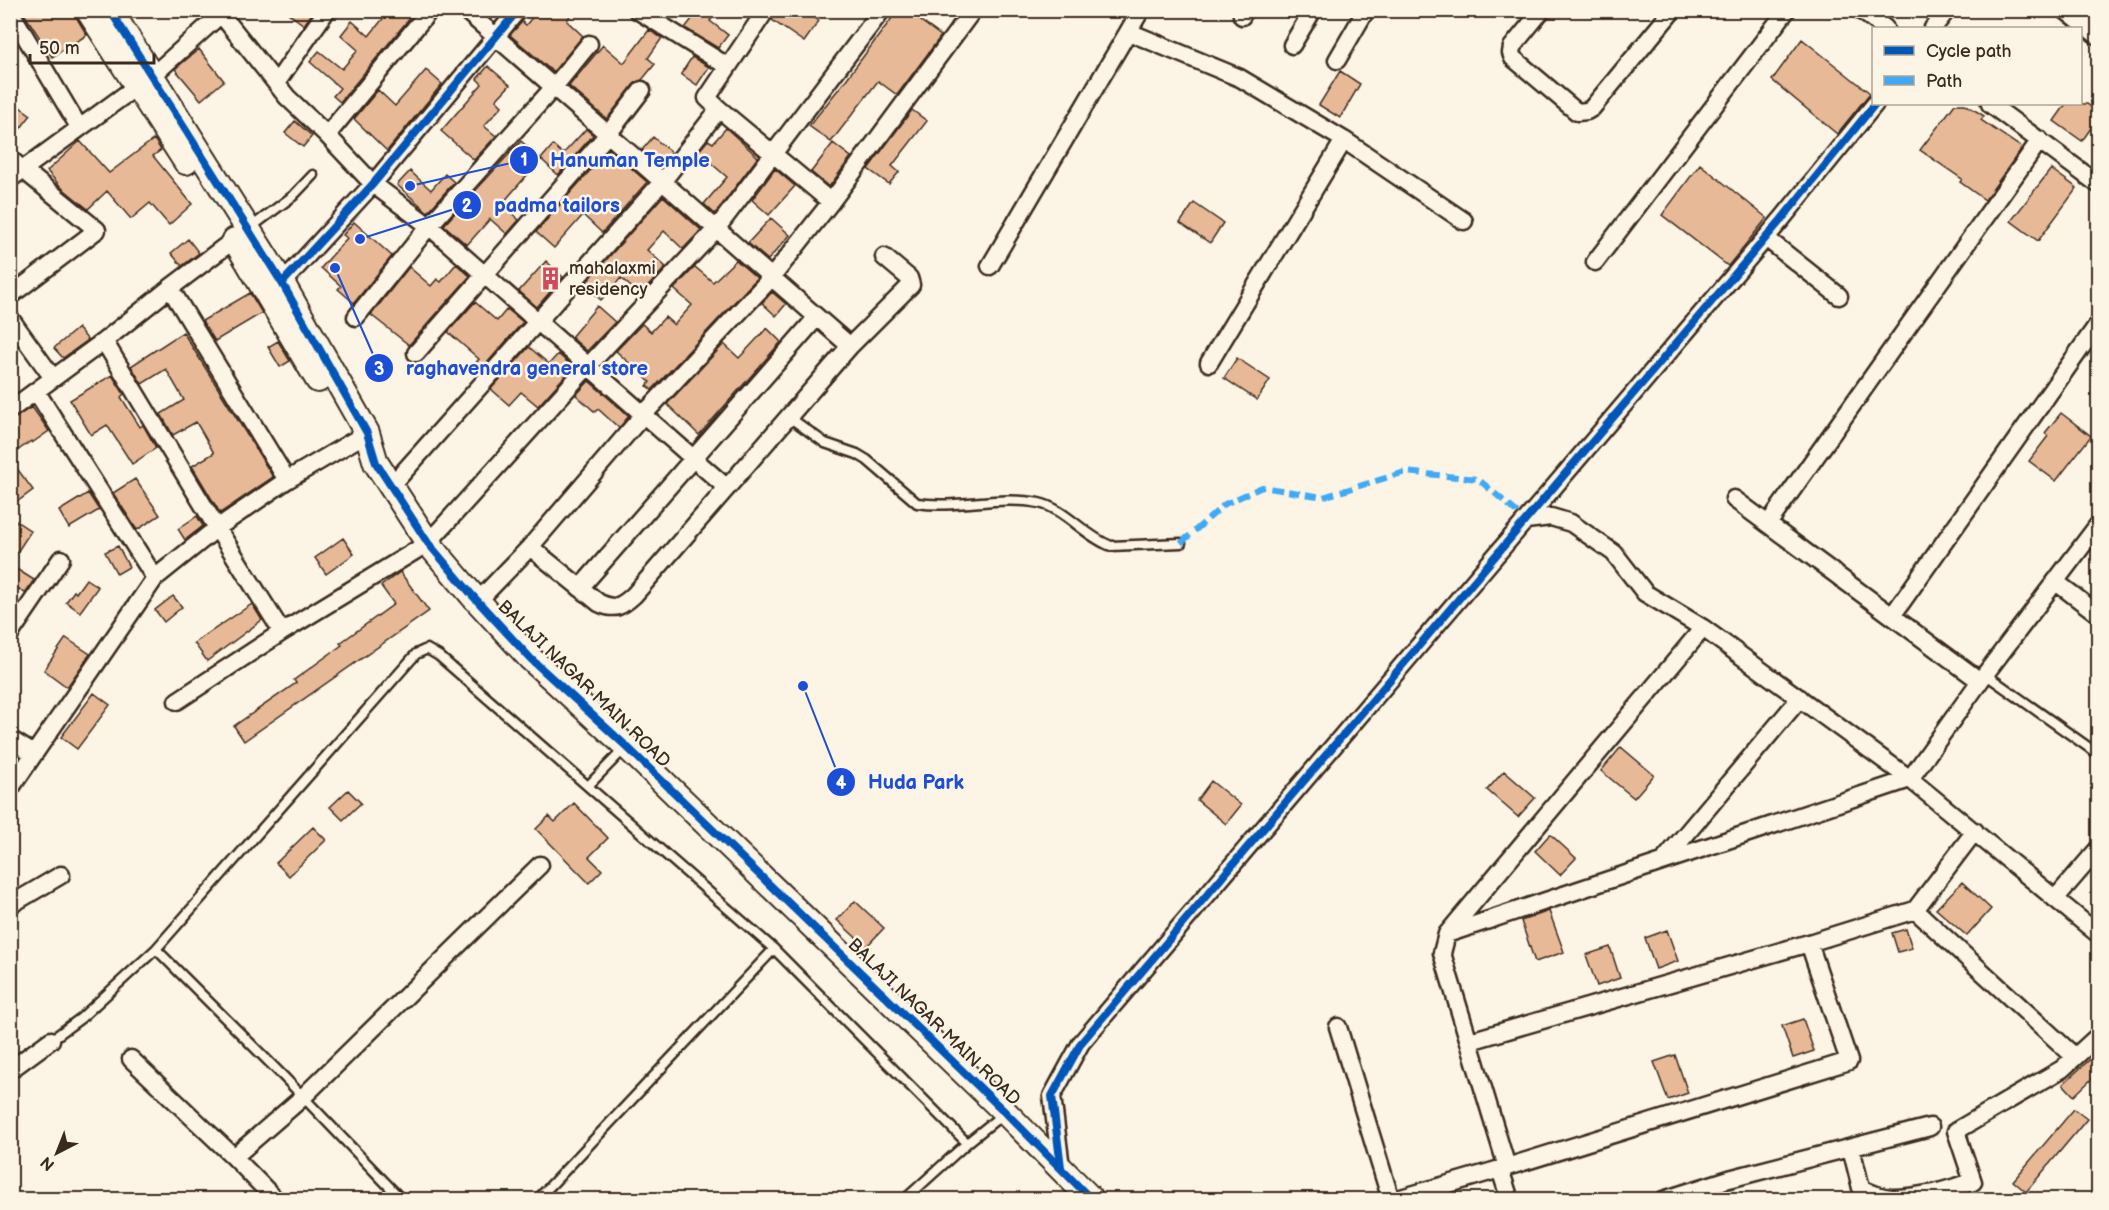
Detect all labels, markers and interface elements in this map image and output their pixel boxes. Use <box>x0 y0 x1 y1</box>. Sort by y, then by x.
scale bar <box>30 27 154 65</box>
legend <box>1872 27 2082 105</box>
text: 50 m <box>39 38 80 59</box>
text: Cycle path <box>1926 41 2012 62</box>
text: Path <box>1926 71 1962 92</box>
callout: Hanuman Temple <box>509 141 722 179</box>
text: Hanuman Temple <box>550 149 710 173</box>
text: 1 <box>520 150 528 171</box>
callout: padma tailors <box>452 186 632 224</box>
text: padma tailors <box>494 194 620 218</box>
text: 2 <box>462 196 473 217</box>
place label: mahalaxmi residency <box>569 258 656 300</box>
building icon: mahalaxmi residency <box>538 265 564 291</box>
callout: raghavendra general store <box>364 349 660 387</box>
text: raghavendra general store <box>406 357 648 381</box>
text: 3 <box>374 359 384 380</box>
street label: BALAJI NAGAR MAIN ROAD <box>493 596 675 772</box>
callout: Huda Park <box>826 763 976 801</box>
text: Huda Park <box>868 771 965 795</box>
text: 4 <box>836 773 847 794</box>
street label: BALAJI NAGAR MAIN ROAD <box>843 934 1025 1110</box>
north arrow <box>27 1123 87 1183</box>
text: N <box>37 1152 59 1174</box>

